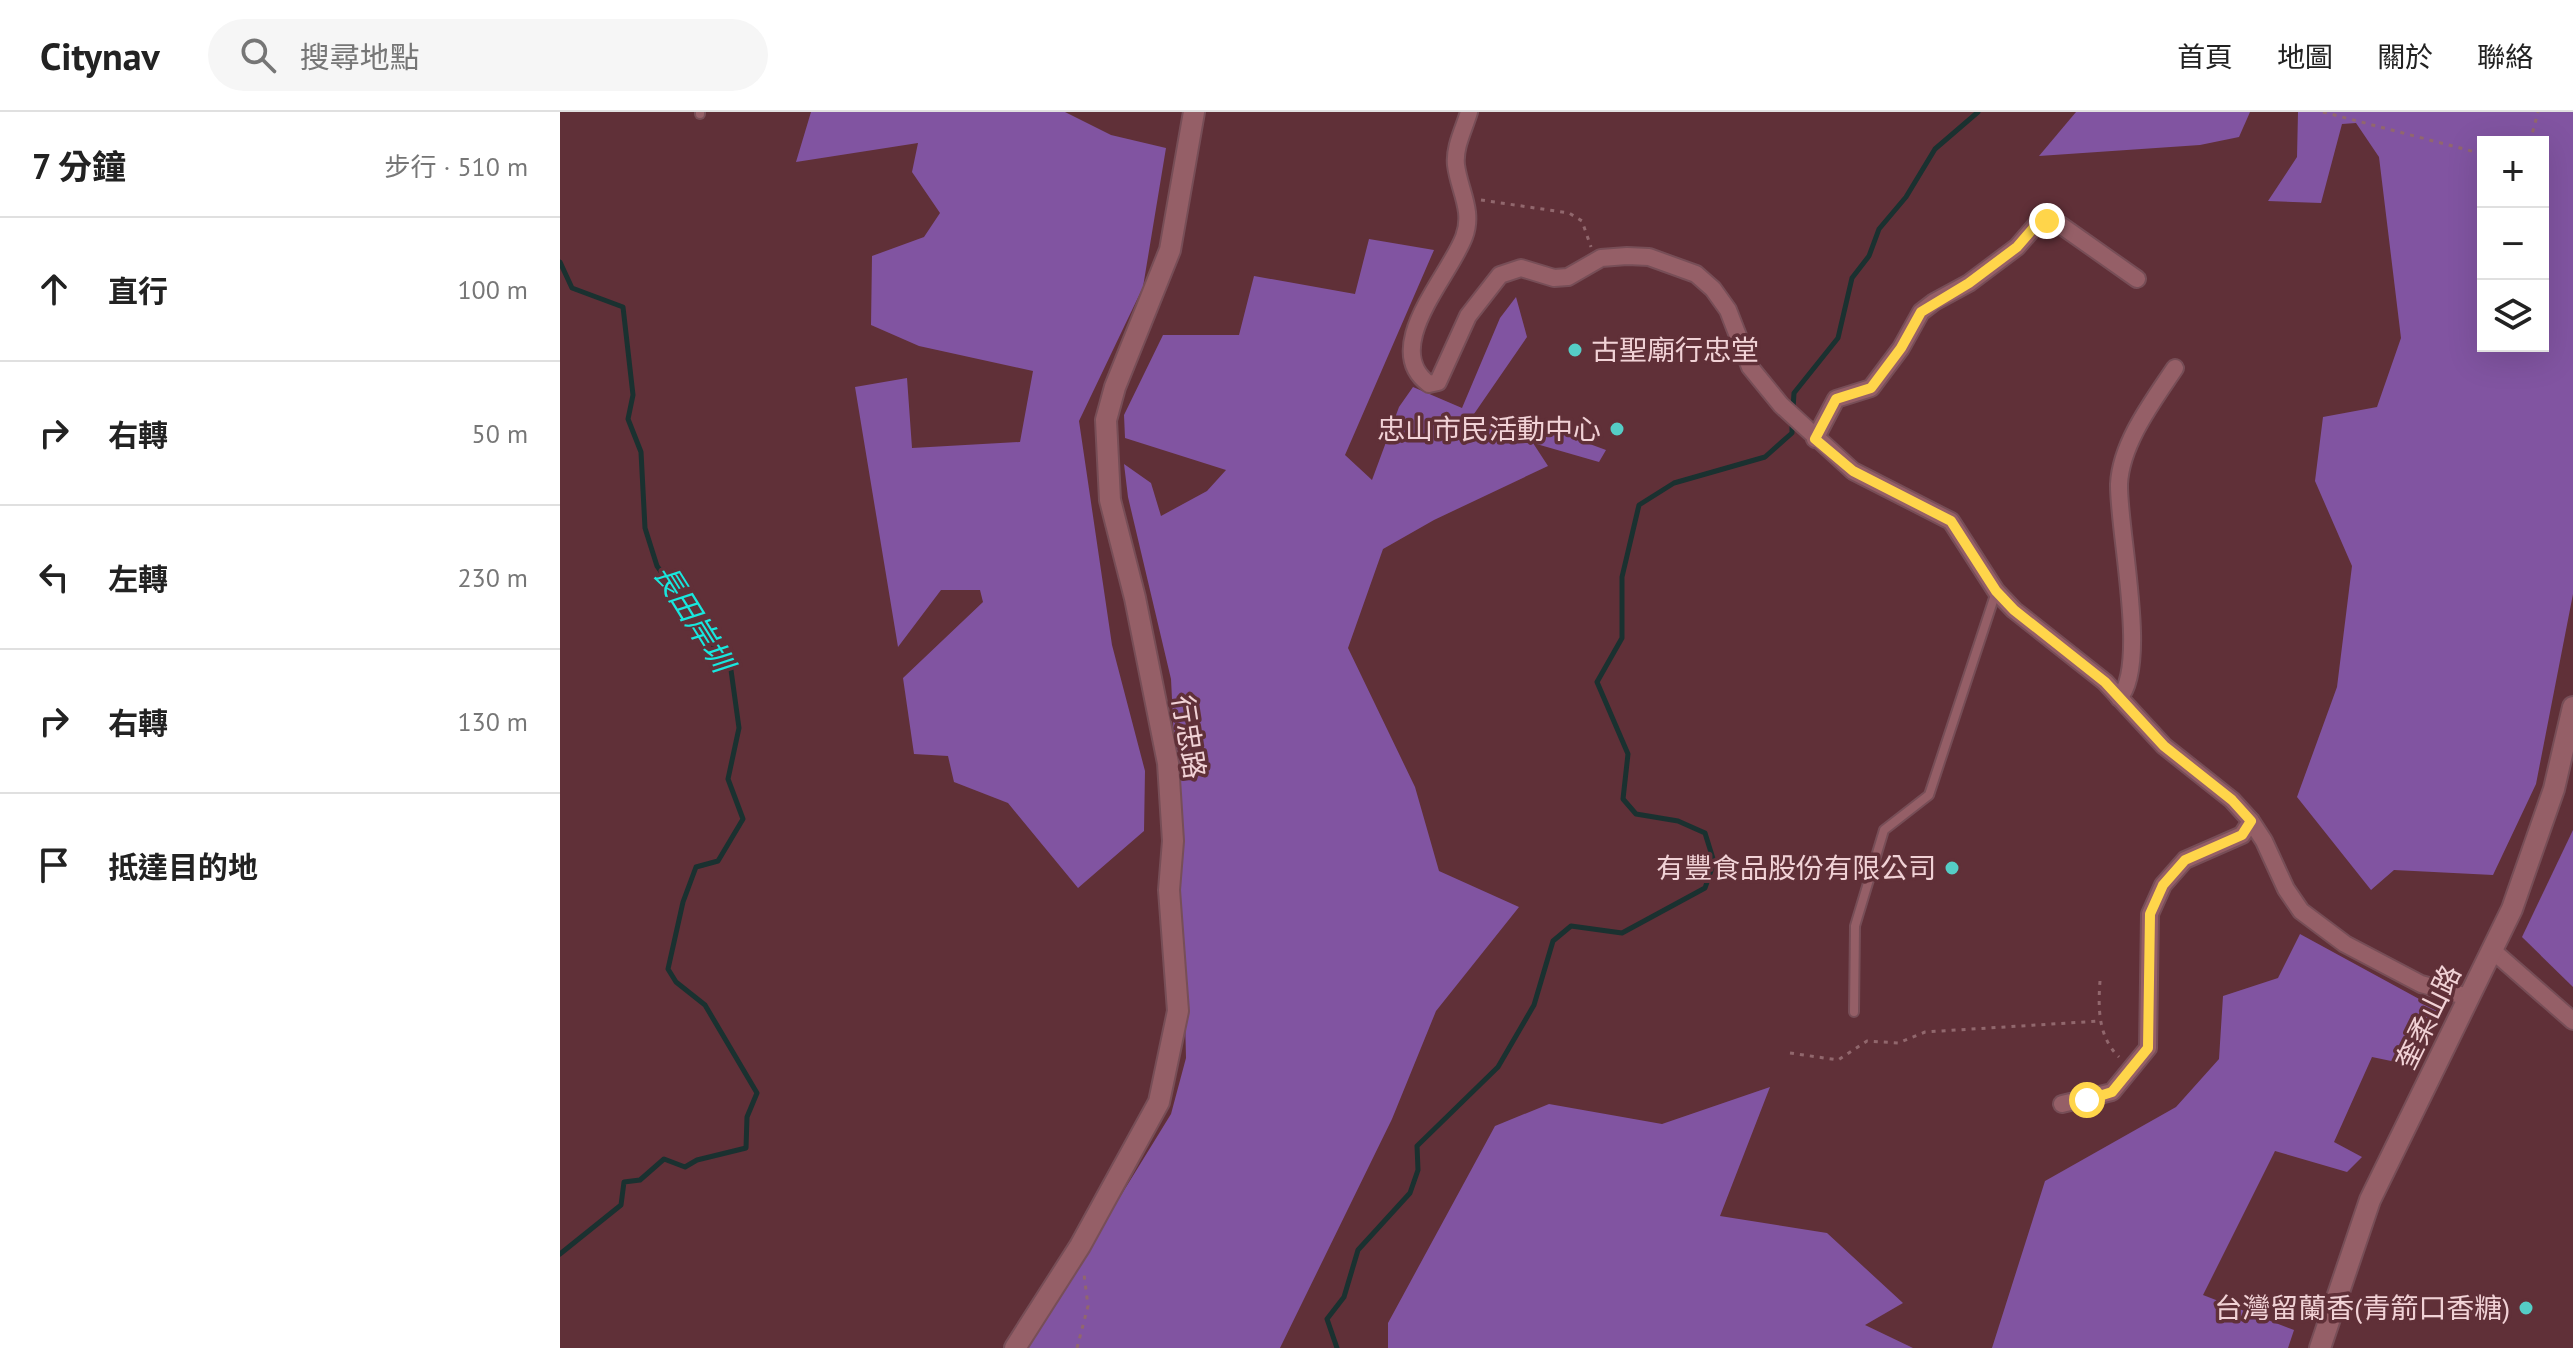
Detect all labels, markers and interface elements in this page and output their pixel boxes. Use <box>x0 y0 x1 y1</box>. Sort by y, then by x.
search box <box>208 19 768 91</box>
text: Citynav <box>40 31 160 80</box>
icon: search <box>236 33 280 77</box>
text: 搜尋地點 <box>300 37 420 76</box>
text: 首頁 <box>2177 38 2233 75</box>
text: 地圖 <box>2277 38 2333 75</box>
text: 關於 <box>2377 38 2433 75</box>
text: 聯絡 <box>2477 38 2533 75</box>
map controls <box>2477 136 2549 352</box>
button: + <box>2477 136 2549 208</box>
text: 7 分鐘 <box>32 144 126 188</box>
text: 步行 · 510 m <box>385 150 528 183</box>
route end <box>2029 203 2065 239</box>
button: − <box>2477 208 2549 280</box>
icon: ahead <box>32 267 76 311</box>
text: 直行 <box>108 271 168 310</box>
text: 100 m <box>457 273 528 306</box>
button: layers <box>2477 280 2549 352</box>
place label: 古聖廟行忠堂 <box>1591 331 1759 368</box>
marker: 古聖廟行忠堂 <box>1566 341 1584 359</box>
place label: 忠山市民活動中心 <box>1377 410 1601 447</box>
icon: right <box>32 411 76 455</box>
text: 右轉 <box>108 415 168 454</box>
text: 50 m <box>472 417 528 450</box>
marker: 忠山市民活動中心 <box>1608 420 1626 438</box>
icon: left <box>32 555 76 599</box>
water label: 長田岸圳 <box>646 556 745 682</box>
text: 左轉 <box>108 559 168 598</box>
text: 230 m <box>457 561 528 594</box>
street label: 行忠路 <box>1165 693 1214 781</box>
icon: right <box>32 699 76 743</box>
text: 右轉 <box>108 703 168 742</box>
text: 130 m <box>457 705 528 738</box>
icon: arrive <box>32 843 76 887</box>
text: 抵達目的地 <box>108 847 258 886</box>
place label: 有豐食品股份有限公司 <box>1656 849 1936 886</box>
marker: 有豐食品股份有限公司 <box>1943 859 1961 877</box>
street label: 奎柔山路 <box>2386 958 2469 1075</box>
route start <box>2069 1082 2105 1118</box>
place label: 台灣留蘭香(青箭口香糖) <box>2214 1289 2510 1326</box>
marker: 台灣留蘭香(青箭口香糖) <box>2517 1299 2535 1317</box>

